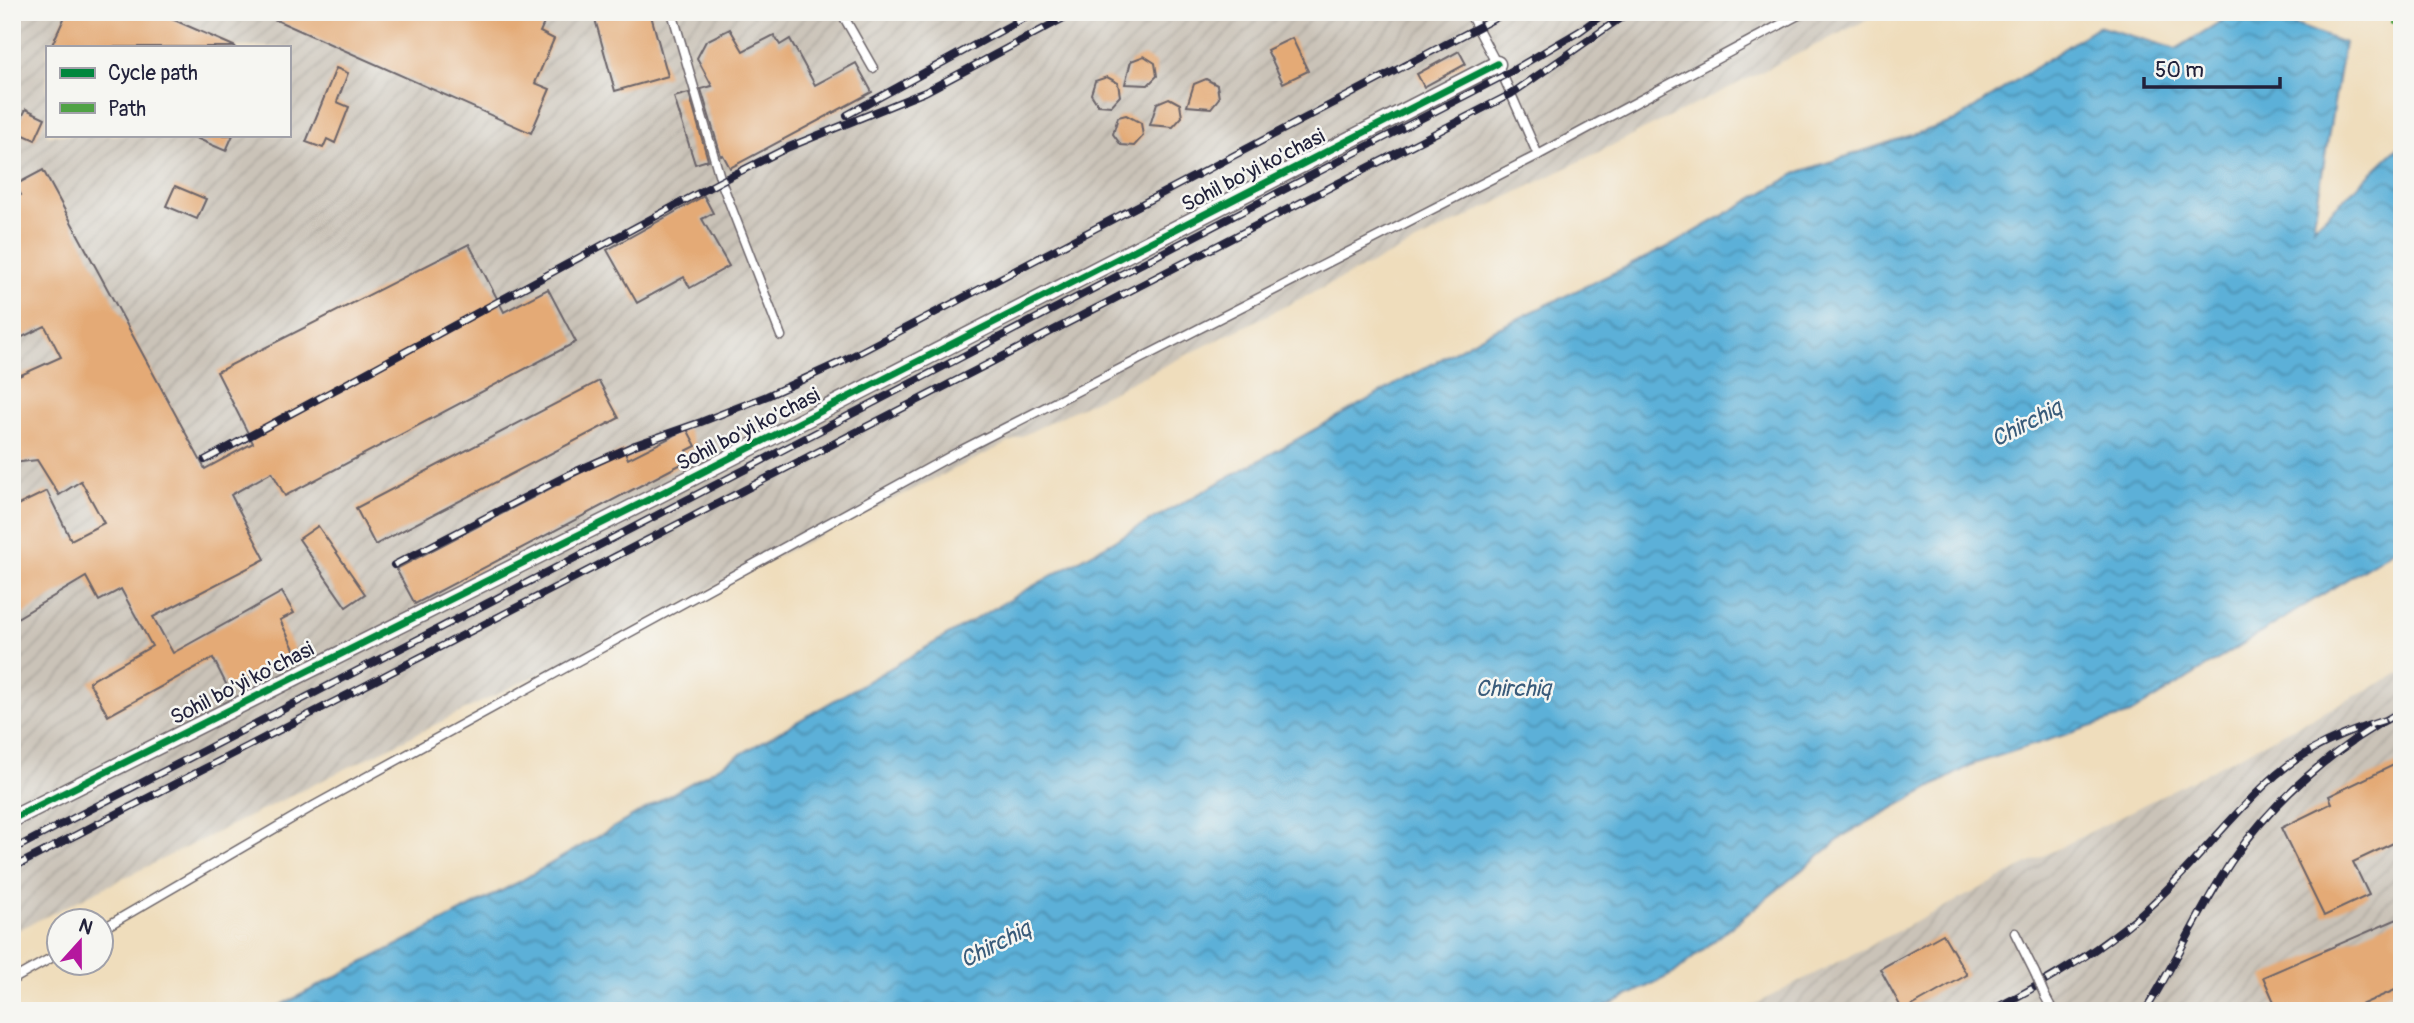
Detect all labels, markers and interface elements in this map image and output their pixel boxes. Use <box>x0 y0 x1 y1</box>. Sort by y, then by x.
legend <box>46 46 290 136</box>
scale bar <box>2144 46 2281 90</box>
text: 50 m <box>2155 57 2204 84</box>
text: Cycle path <box>108 60 198 87</box>
text: Path <box>108 96 146 123</box>
street label: Sohil bo'yi ko'chasi <box>1177 123 1330 218</box>
street label: Sohil bo'yi ko'chasi <box>672 382 825 477</box>
water label: Chirchiq <box>1986 392 2068 453</box>
street label: Sohil bo'yi ko'chasi <box>166 636 319 731</box>
water label: Chirchiq <box>1475 674 1553 703</box>
north arrow <box>46 908 116 978</box>
water label: Chirchiq <box>955 913 1037 974</box>
text: N <box>75 914 96 941</box>

